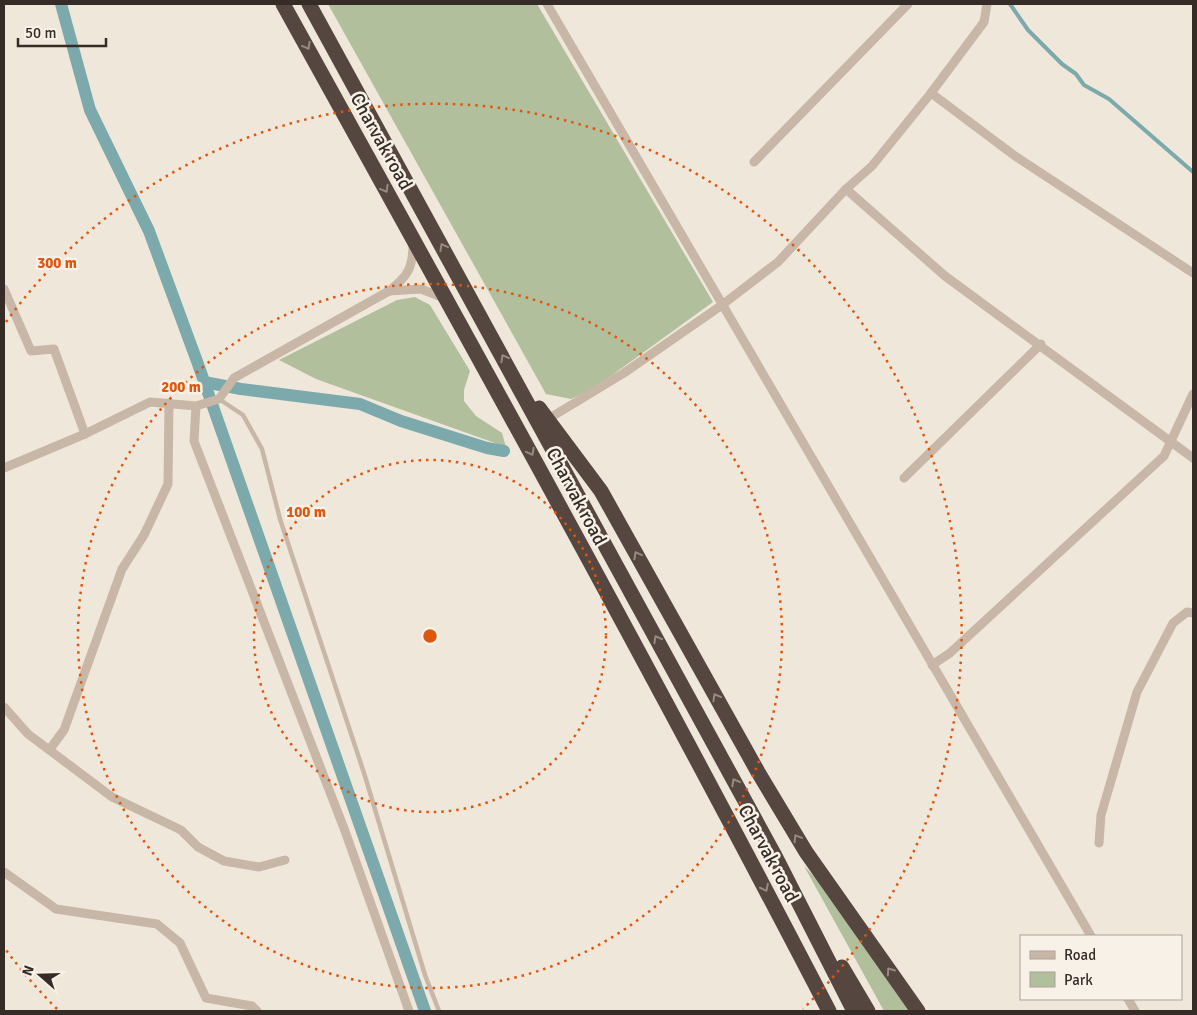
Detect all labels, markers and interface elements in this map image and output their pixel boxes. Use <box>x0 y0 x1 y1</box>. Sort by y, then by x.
scale bar <box>18 15 105 47</box>
text: 50 m <box>25 24 56 42</box>
one-way arrow <box>301 41 311 50</box>
street label: Charvak road <box>345 89 418 194</box>
one-way arrow <box>379 183 389 192</box>
one-way arrow <box>439 243 449 252</box>
text: 300 m <box>37 254 77 272</box>
one-way arrow <box>500 354 510 363</box>
text: 200 m <box>161 378 201 396</box>
street label: Charvak road <box>540 444 612 549</box>
one-way arrow <box>525 447 535 456</box>
text: 100 m <box>286 503 326 521</box>
one-way arrow <box>633 552 643 561</box>
centre of rings <box>421 627 439 645</box>
one-way arrow <box>653 635 663 644</box>
one-way arrow <box>712 694 722 703</box>
one-way arrow <box>731 778 741 787</box>
street label: Charvak road <box>732 801 804 906</box>
one-way arrow <box>794 834 804 843</box>
one-way arrow <box>759 883 769 892</box>
legend <box>1020 935 1182 1000</box>
text: Road <box>1064 946 1096 964</box>
north arrow <box>15 950 65 1000</box>
text: N <box>19 963 38 978</box>
one-way arrow <box>887 968 896 977</box>
text: Park <box>1064 971 1093 989</box>

